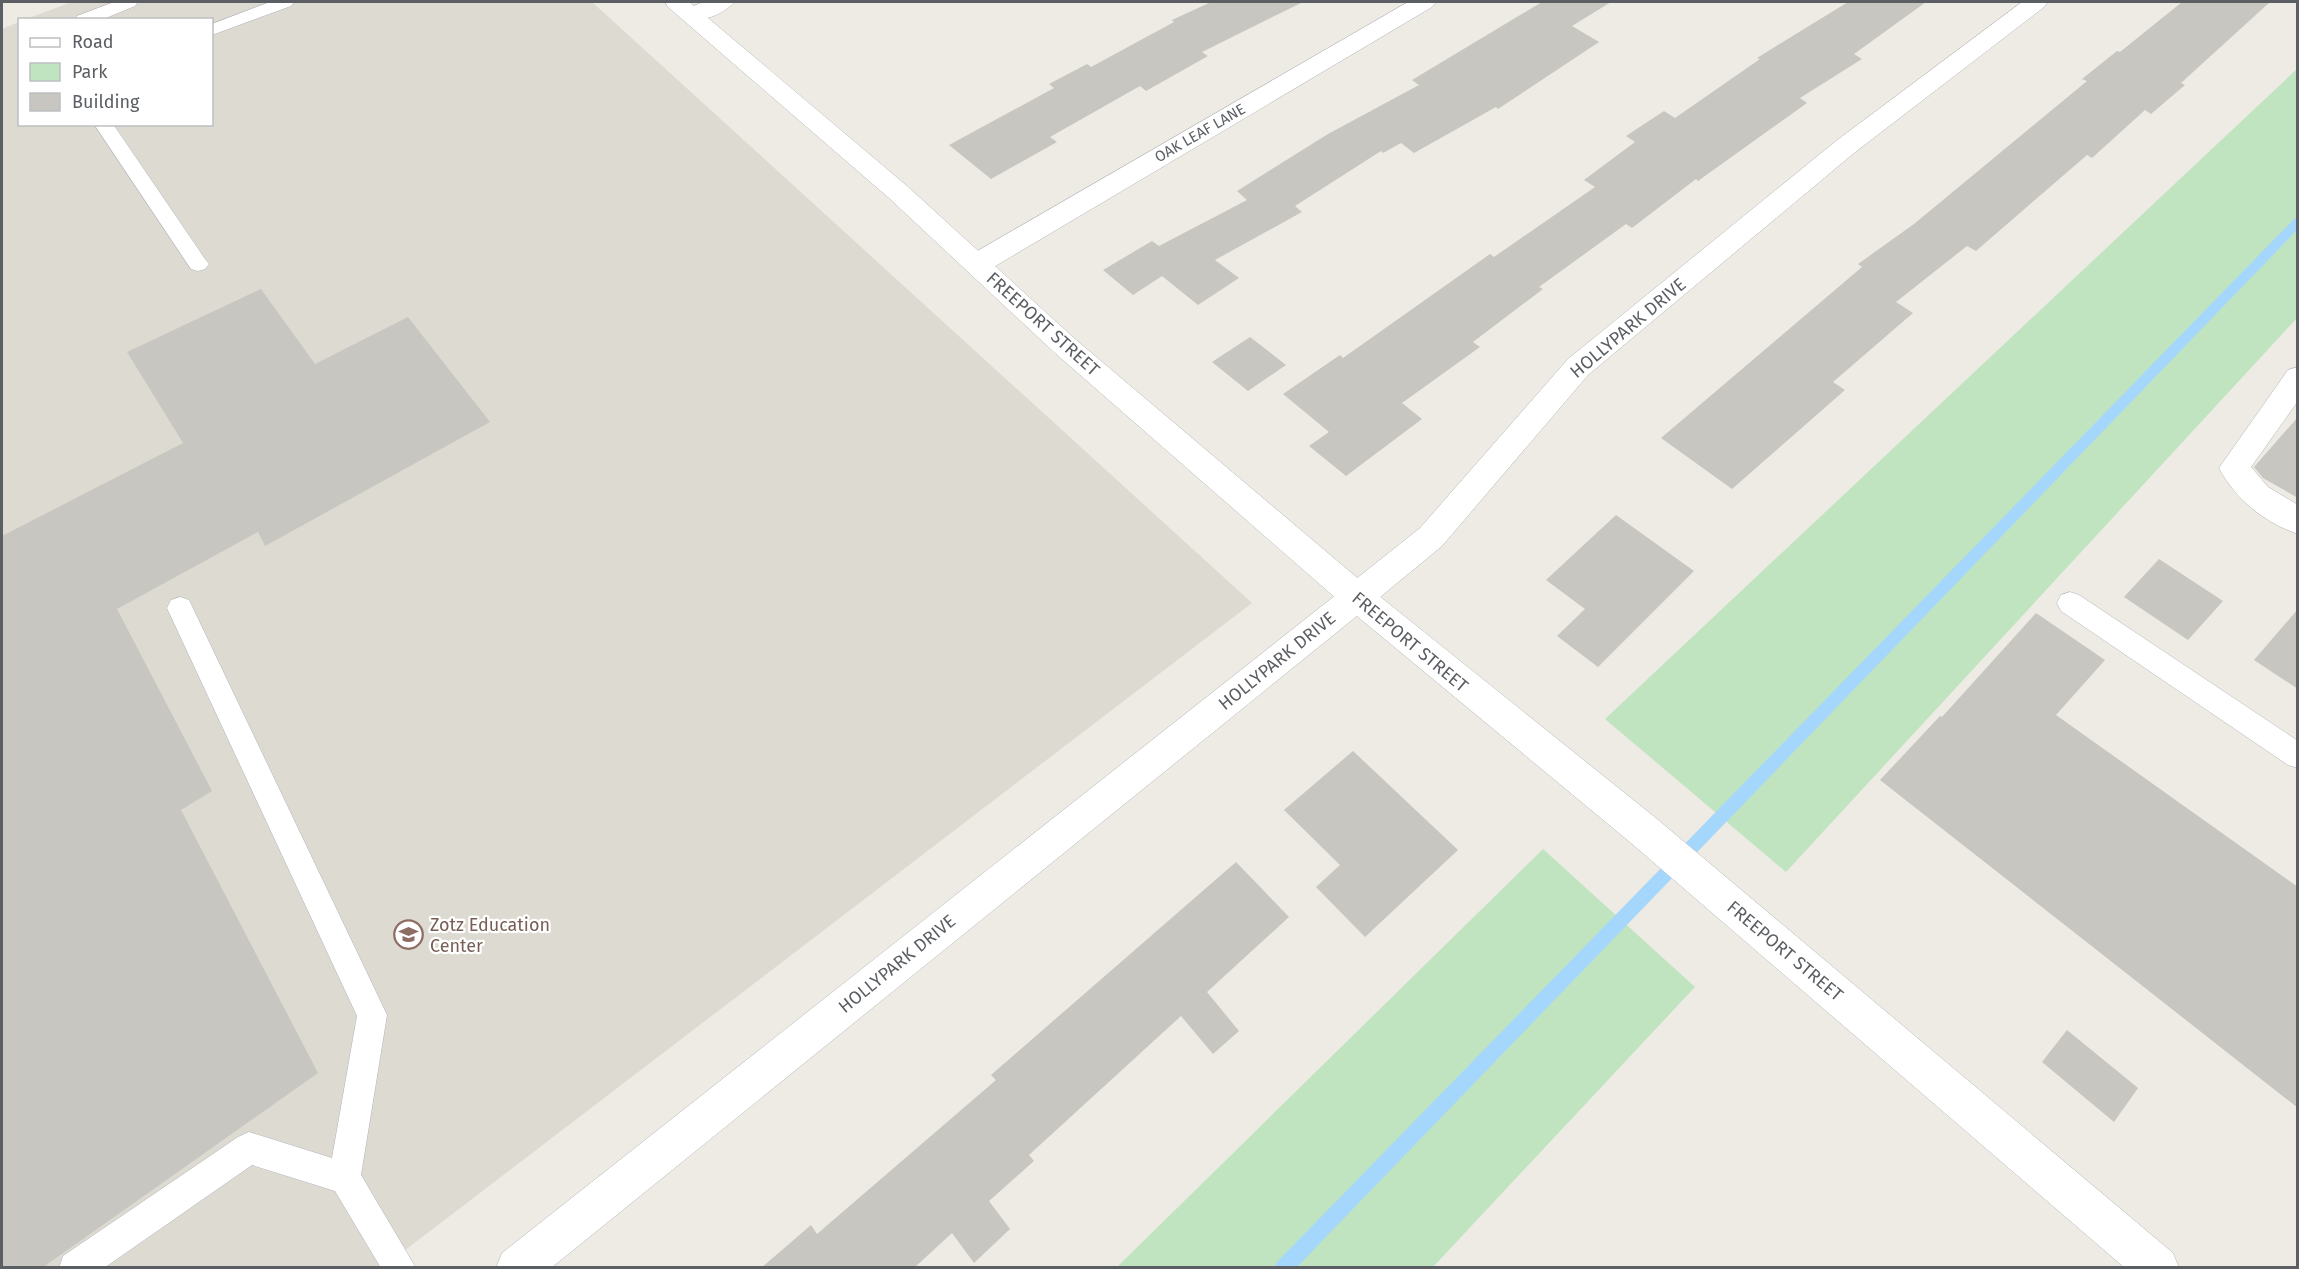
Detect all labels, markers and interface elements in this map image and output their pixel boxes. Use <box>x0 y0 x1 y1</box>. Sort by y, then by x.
legend <box>18 18 213 126</box>
text: Road <box>72 31 114 53</box>
text: Park <box>72 61 108 83</box>
text: Building <box>72 91 140 113</box>
street label: OAK LEAF LANE <box>1152 100 1248 166</box>
street label: FREEPORT STREET <box>982 267 1105 381</box>
street label: HOLLYPARK DRIVE <box>1566 273 1690 383</box>
street label: FREEPORT STREET <box>1348 587 1473 697</box>
street label: HOLLYPARK DRIVE <box>1214 607 1340 715</box>
street label: FREEPORT STREET <box>1723 896 1848 1006</box>
street label: HOLLYPARK DRIVE <box>834 910 960 1018</box>
place label: Zotz Education Center <box>430 914 550 957</box>
school or university icon: Zotz Education Center <box>393 919 425 951</box>

